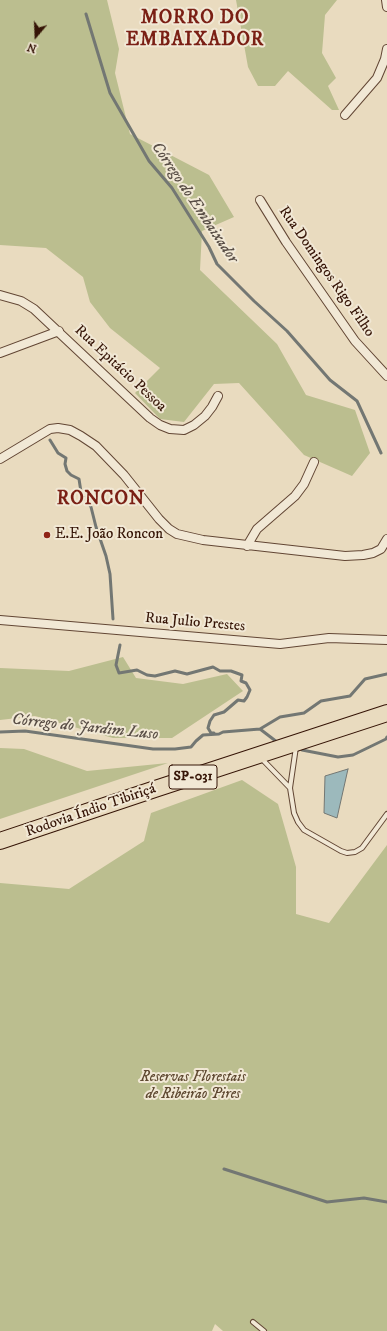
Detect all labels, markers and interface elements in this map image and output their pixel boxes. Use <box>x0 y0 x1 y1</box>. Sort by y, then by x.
district label: MORRO DO EMBAIXADOR <box>126 8 264 52</box>
north arrow <box>16 16 56 56</box>
text: N <box>26 39 39 55</box>
water label: Córrego do Embaixador <box>146 139 242 267</box>
street label: Rua Domingos Rigo Filho <box>274 203 378 341</box>
street label: Rua Epitácio Pessoa <box>70 322 170 416</box>
district label: RONCON <box>57 489 145 511</box>
place label: E.E. João Roncon <box>55 526 163 544</box>
marker: E.E. João Roncon <box>42 530 52 540</box>
street label: Rua Julio Prestes <box>144 610 246 636</box>
water label: Córrego do Jardim Luso <box>11 711 159 745</box>
road number: SP-031 <box>169 765 217 789</box>
street label: Rodovia Índio Tibiriçá <box>24 780 158 842</box>
park label: Reservas Florestais de Ribeirão Pires <box>140 1069 246 1104</box>

